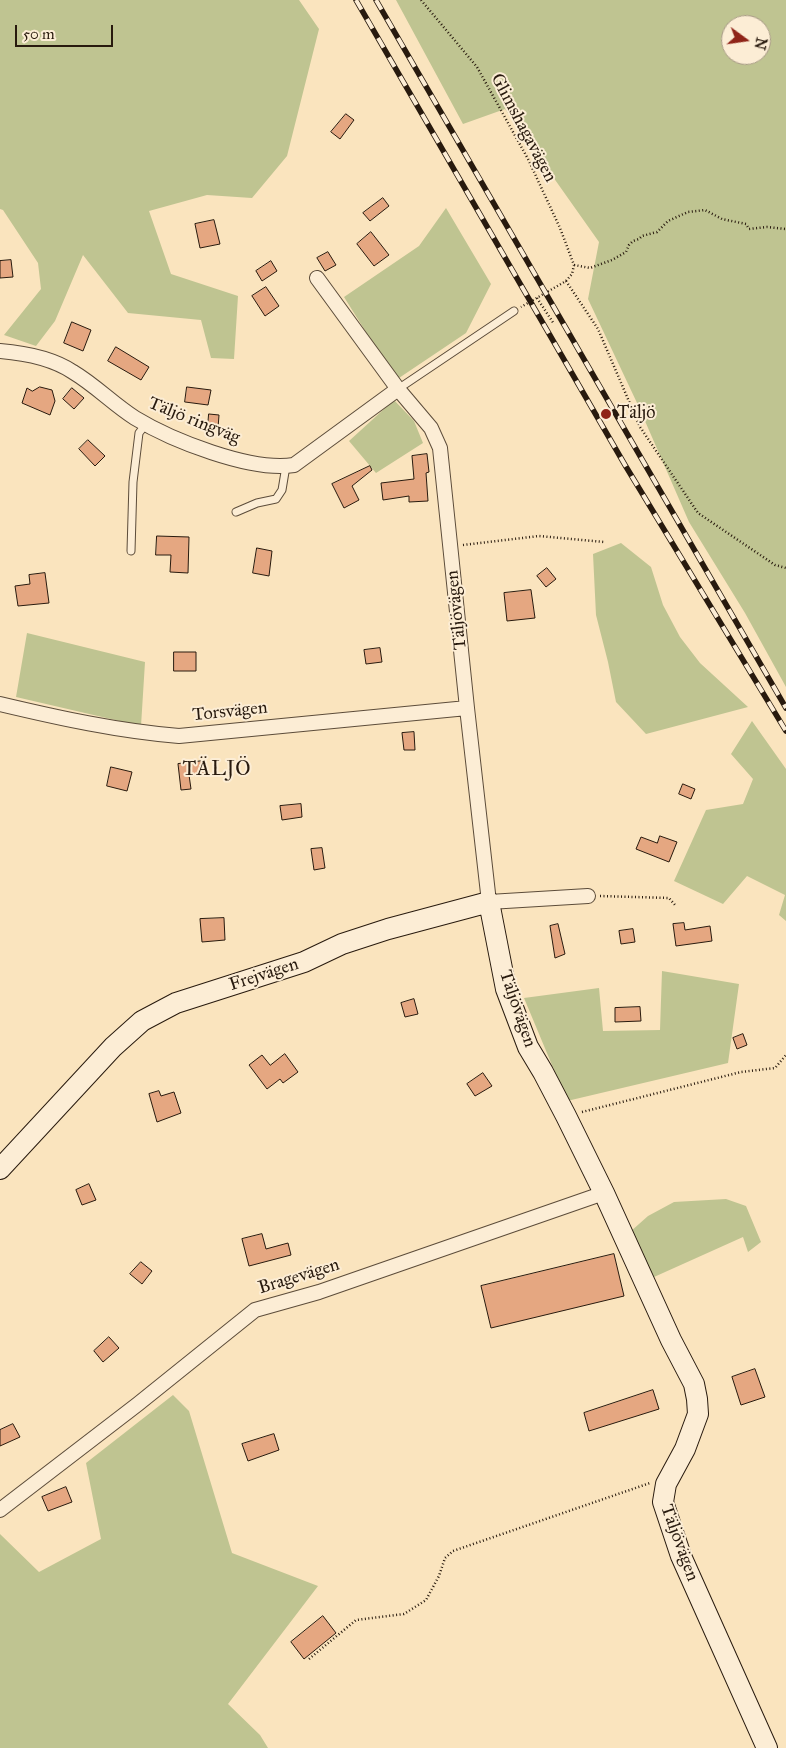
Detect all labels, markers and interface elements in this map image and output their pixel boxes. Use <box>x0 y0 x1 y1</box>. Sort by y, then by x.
scale bar <box>18 15 115 47</box>
north arrow <box>721 15 771 65</box>
text: 50 m <box>23 25 55 43</box>
text: N <box>750 36 770 51</box>
street label: Glimshagavägen <box>485 70 561 186</box>
street label: Täljö ringväg <box>145 393 243 449</box>
place label: Täljö <box>617 403 655 425</box>
marker: Täljö <box>599 407 613 421</box>
street label: Täljövägen <box>442 569 472 651</box>
street label: Torsvägen <box>192 697 268 727</box>
district label: TÄLJÖ <box>182 758 252 782</box>
street label: Frejvägen <box>227 954 301 996</box>
street label: Täljövägen <box>494 968 540 1050</box>
street label: Bragevägen <box>256 1254 342 1300</box>
street label: Täljövägen <box>655 1502 703 1584</box>

